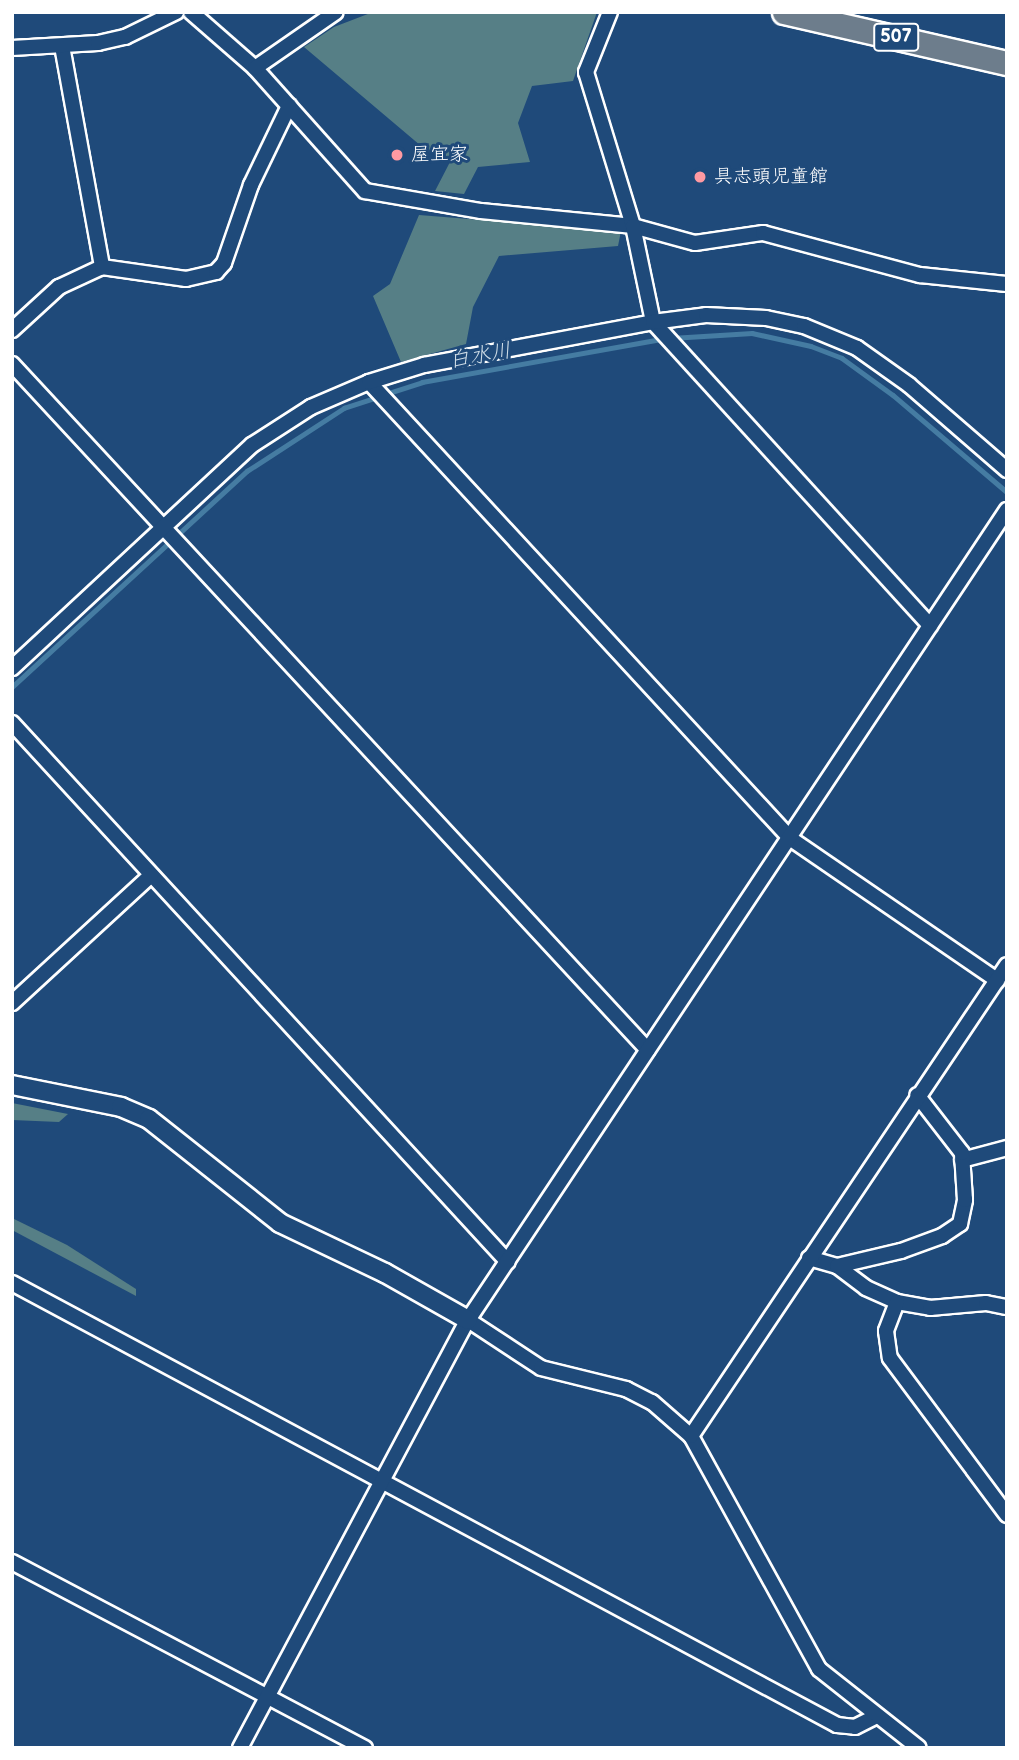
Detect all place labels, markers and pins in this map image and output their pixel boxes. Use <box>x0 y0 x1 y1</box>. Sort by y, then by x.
place label: 屋宜家 <box>411 144 468 166</box>
marker: 屋宜家 <box>389 147 405 163</box>
place label: 具志頭児童館 <box>714 166 828 188</box>
marker: 具志頭児童館 <box>692 169 708 185</box>

